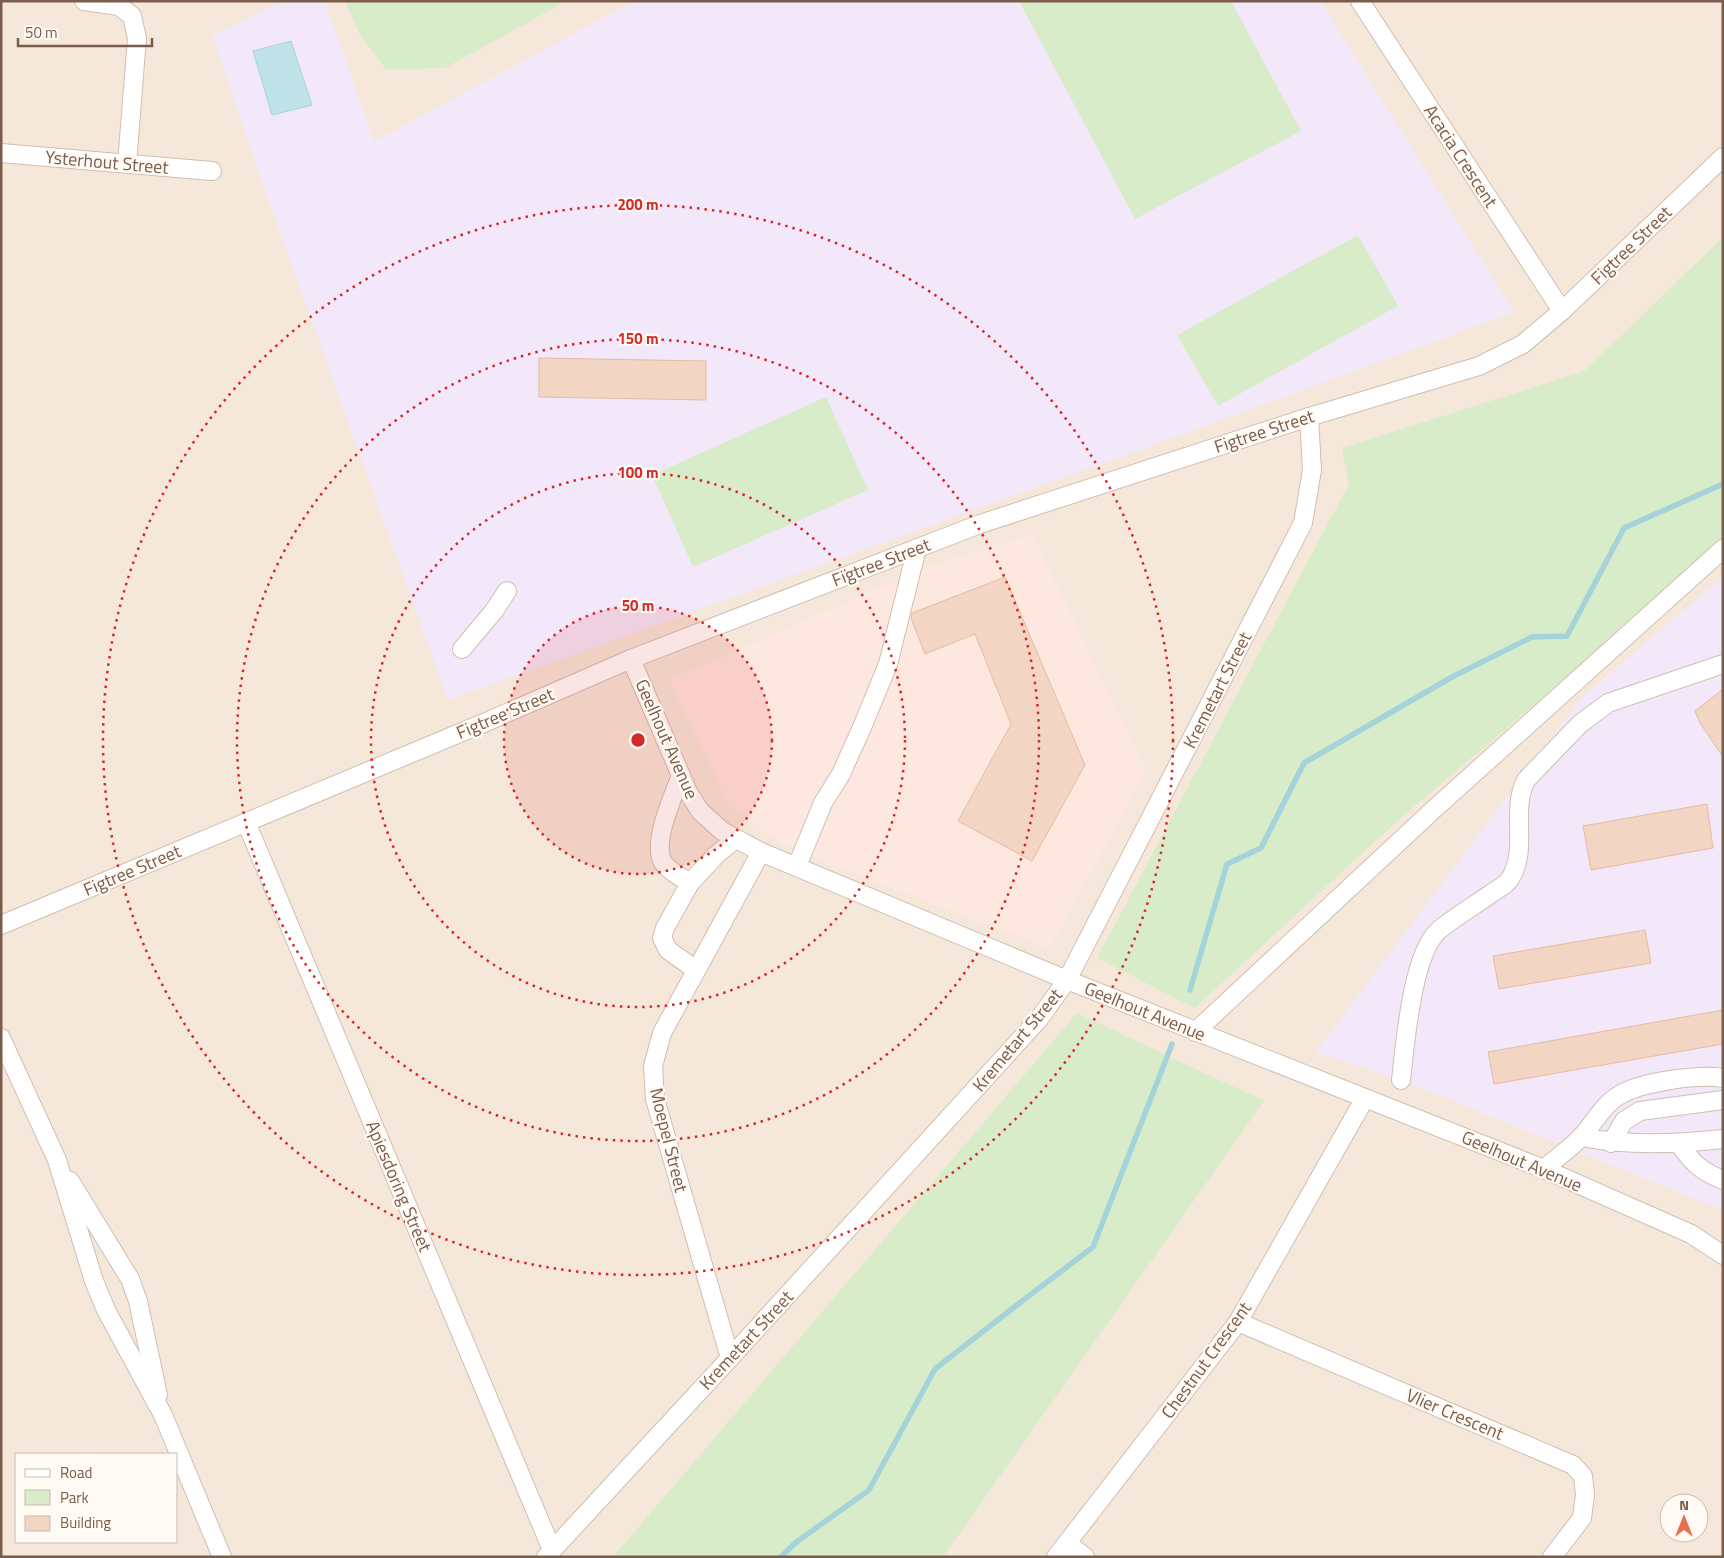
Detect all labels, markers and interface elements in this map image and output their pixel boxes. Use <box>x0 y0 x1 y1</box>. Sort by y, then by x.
scale bar <box>18 15 151 47</box>
text: 50 m <box>25 21 58 44</box>
street label: Acacia Crescent <box>1417 99 1505 214</box>
street label: Ysterhout Street <box>44 143 171 181</box>
text: 200 m <box>617 193 659 216</box>
street label: Figtree Street <box>1584 199 1678 291</box>
text: 150 m <box>617 327 659 350</box>
street label: Figtree Street <box>1211 402 1318 460</box>
text: 100 m <box>617 461 659 484</box>
street label: Figtree Street <box>828 531 935 593</box>
text: 50 m <box>622 594 654 617</box>
street label: Kremetart Street <box>1176 626 1258 753</box>
street label: Geelhout Avenue <box>628 675 706 803</box>
street label: Figtree Street <box>452 680 559 746</box>
centre of rings <box>629 731 647 749</box>
street label: Figtree Street <box>79 837 186 903</box>
street label: Geelhout Avenue <box>1080 974 1210 1048</box>
street label: Kremetart Street <box>966 982 1069 1098</box>
street label: Moepel Street <box>643 1085 695 1196</box>
street label: Apiesdoring Street <box>359 1116 439 1256</box>
street label: Geelhout Avenue <box>1457 1123 1587 1199</box>
street label: Kremetart Street <box>693 1284 800 1396</box>
street label: Chestnut Crescent <box>1154 1295 1258 1424</box>
street label: Vlier Crescent <box>1402 1381 1509 1447</box>
legend <box>15 1453 178 1543</box>
text: Road <box>60 1461 92 1484</box>
text: Park <box>60 1486 89 1509</box>
north arrow <box>1659 1493 1709 1543</box>
text: N <box>1679 1494 1689 1515</box>
text: Building <box>60 1511 111 1534</box>

